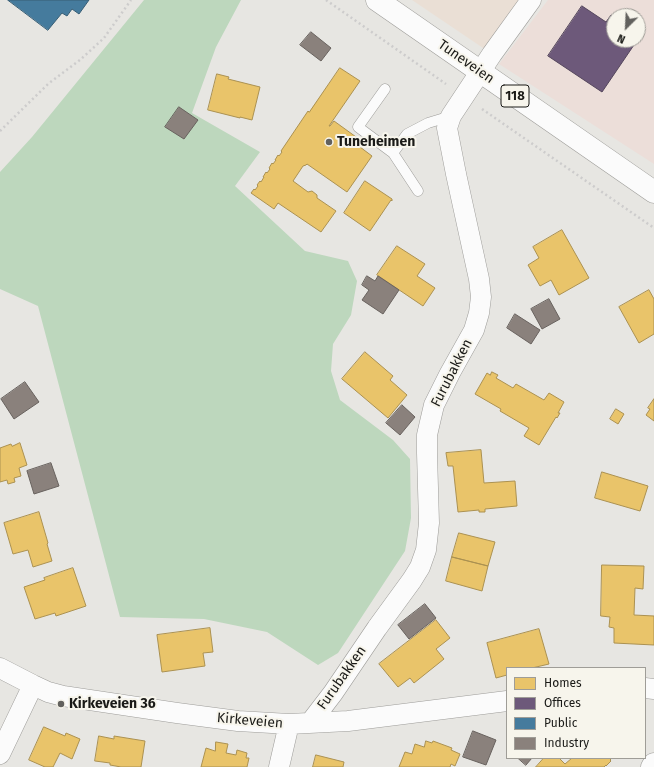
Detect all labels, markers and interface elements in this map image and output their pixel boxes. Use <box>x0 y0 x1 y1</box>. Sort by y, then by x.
north arrow <box>606 8 646 48</box>
text: N <box>615 31 627 46</box>
street label: Tuneveien <box>435 37 497 87</box>
road number: 118 <box>501 85 529 107</box>
place label: Tuneheimen <box>337 134 415 150</box>
marker: Tuneheimen <box>324 137 334 147</box>
street label: Furubakken <box>428 336 476 410</box>
street label: Furubakken <box>314 643 370 713</box>
legend <box>506 667 646 759</box>
text: Homes <box>544 676 582 690</box>
place label: Kirkeveien 36 <box>69 696 156 712</box>
text: Offices <box>544 696 581 710</box>
marker: Kirkeveien 36 <box>56 699 66 709</box>
street label: Kirkeveien <box>216 710 284 732</box>
text: Public <box>544 716 577 730</box>
text: Industry <box>544 736 589 750</box>

